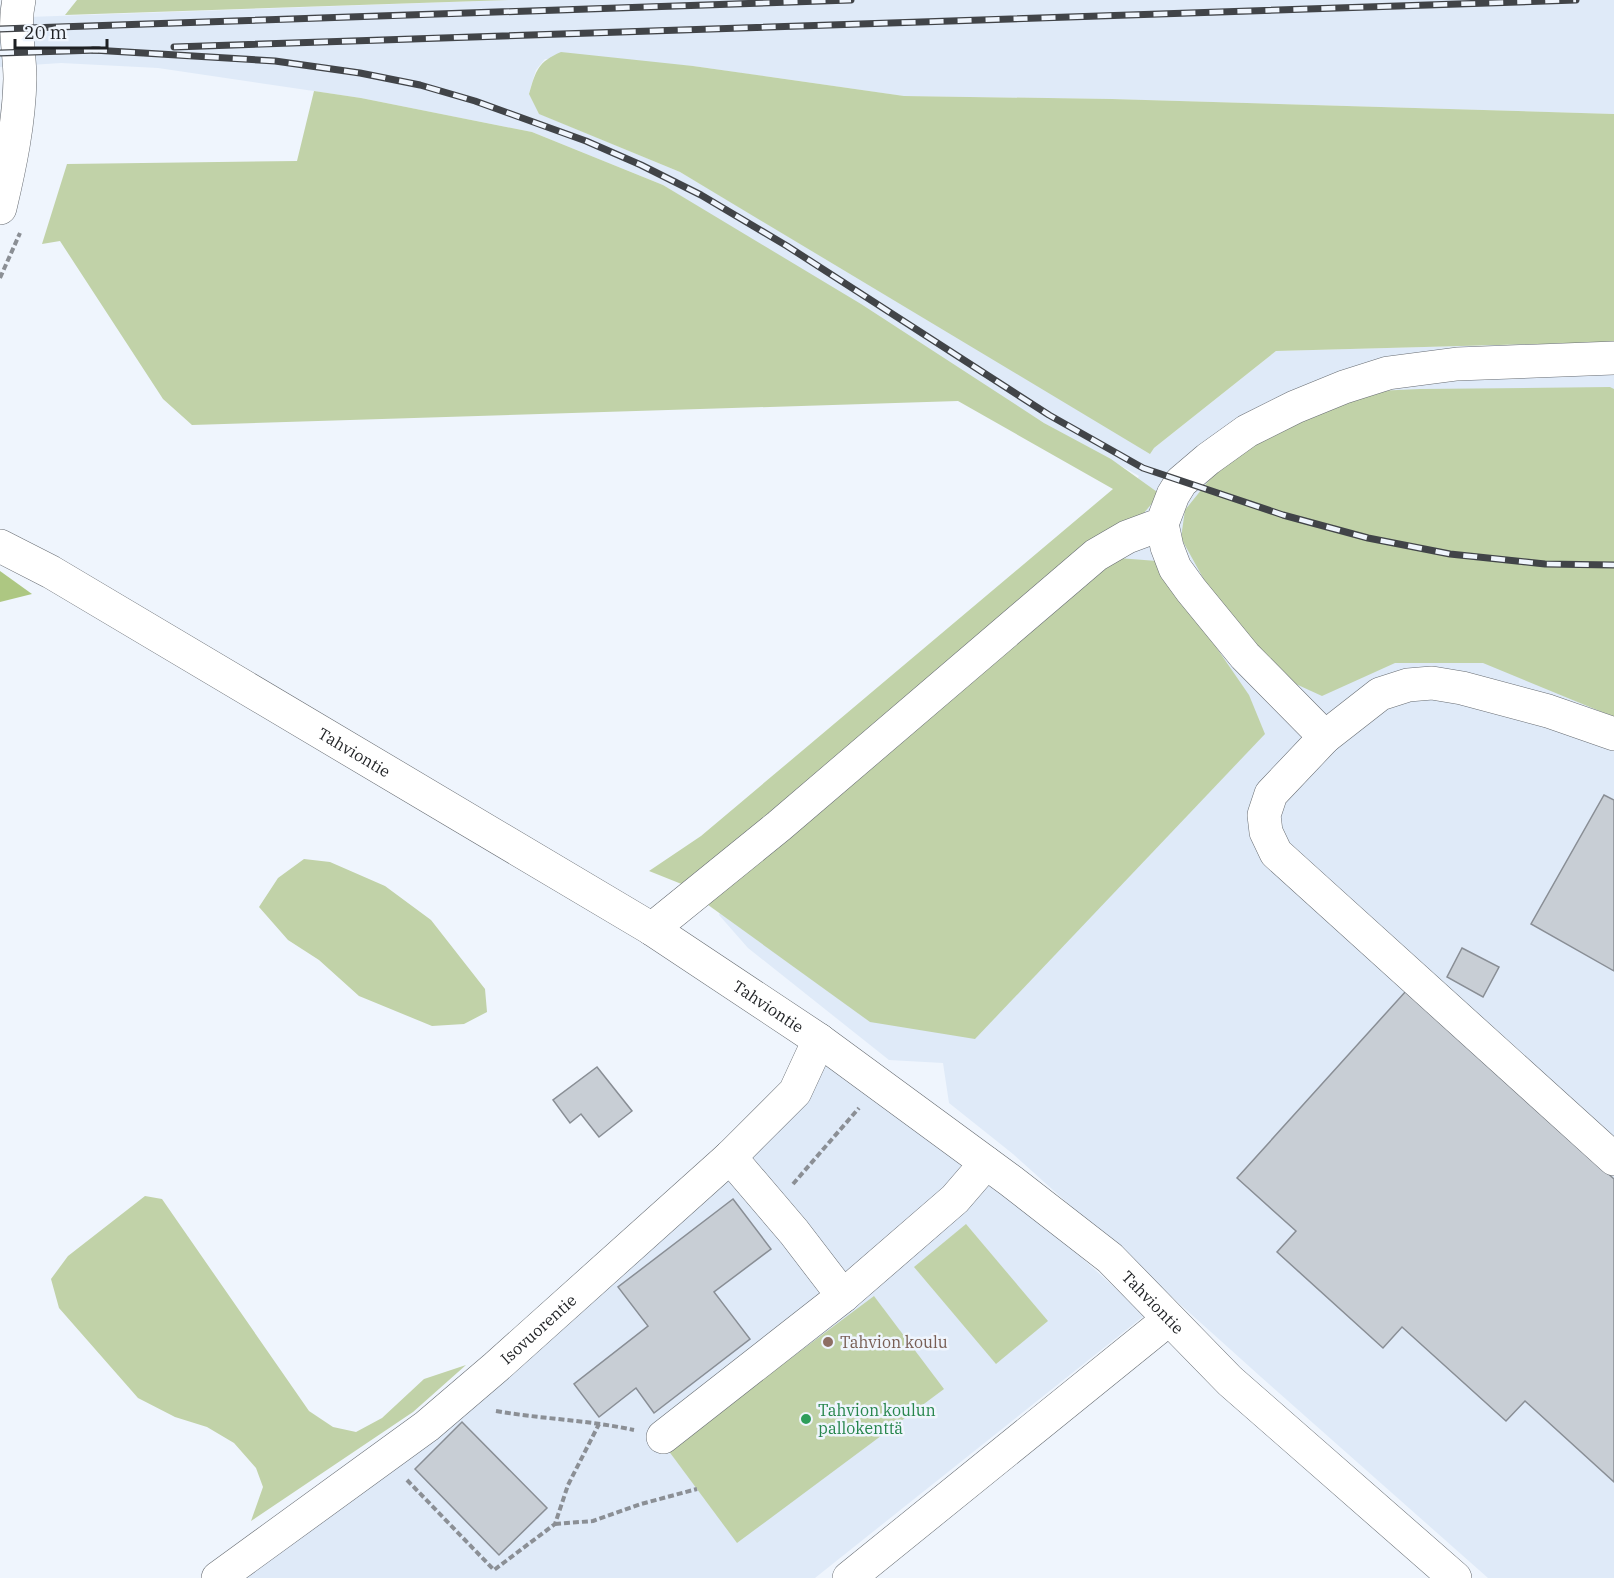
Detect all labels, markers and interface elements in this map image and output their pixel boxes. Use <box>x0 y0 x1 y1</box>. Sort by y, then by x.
scale bar <box>15 12 106 50</box>
text: 20 m <box>24 21 67 44</box>
street label: Tahviontie <box>315 723 394 781</box>
street label: Tahviontie <box>729 976 807 1037</box>
street label: Tahviontie <box>1118 1266 1188 1338</box>
street label: Isovuorentie <box>496 1290 580 1368</box>
place label: Tahvion koulu <box>840 1332 948 1352</box>
marker: Tahvion koulu <box>821 1335 835 1349</box>
place label: Tahvion koulun pallokenttä <box>818 1400 936 1438</box>
marker: Tahvion koulun pallokenttä <box>799 1412 813 1426</box>

